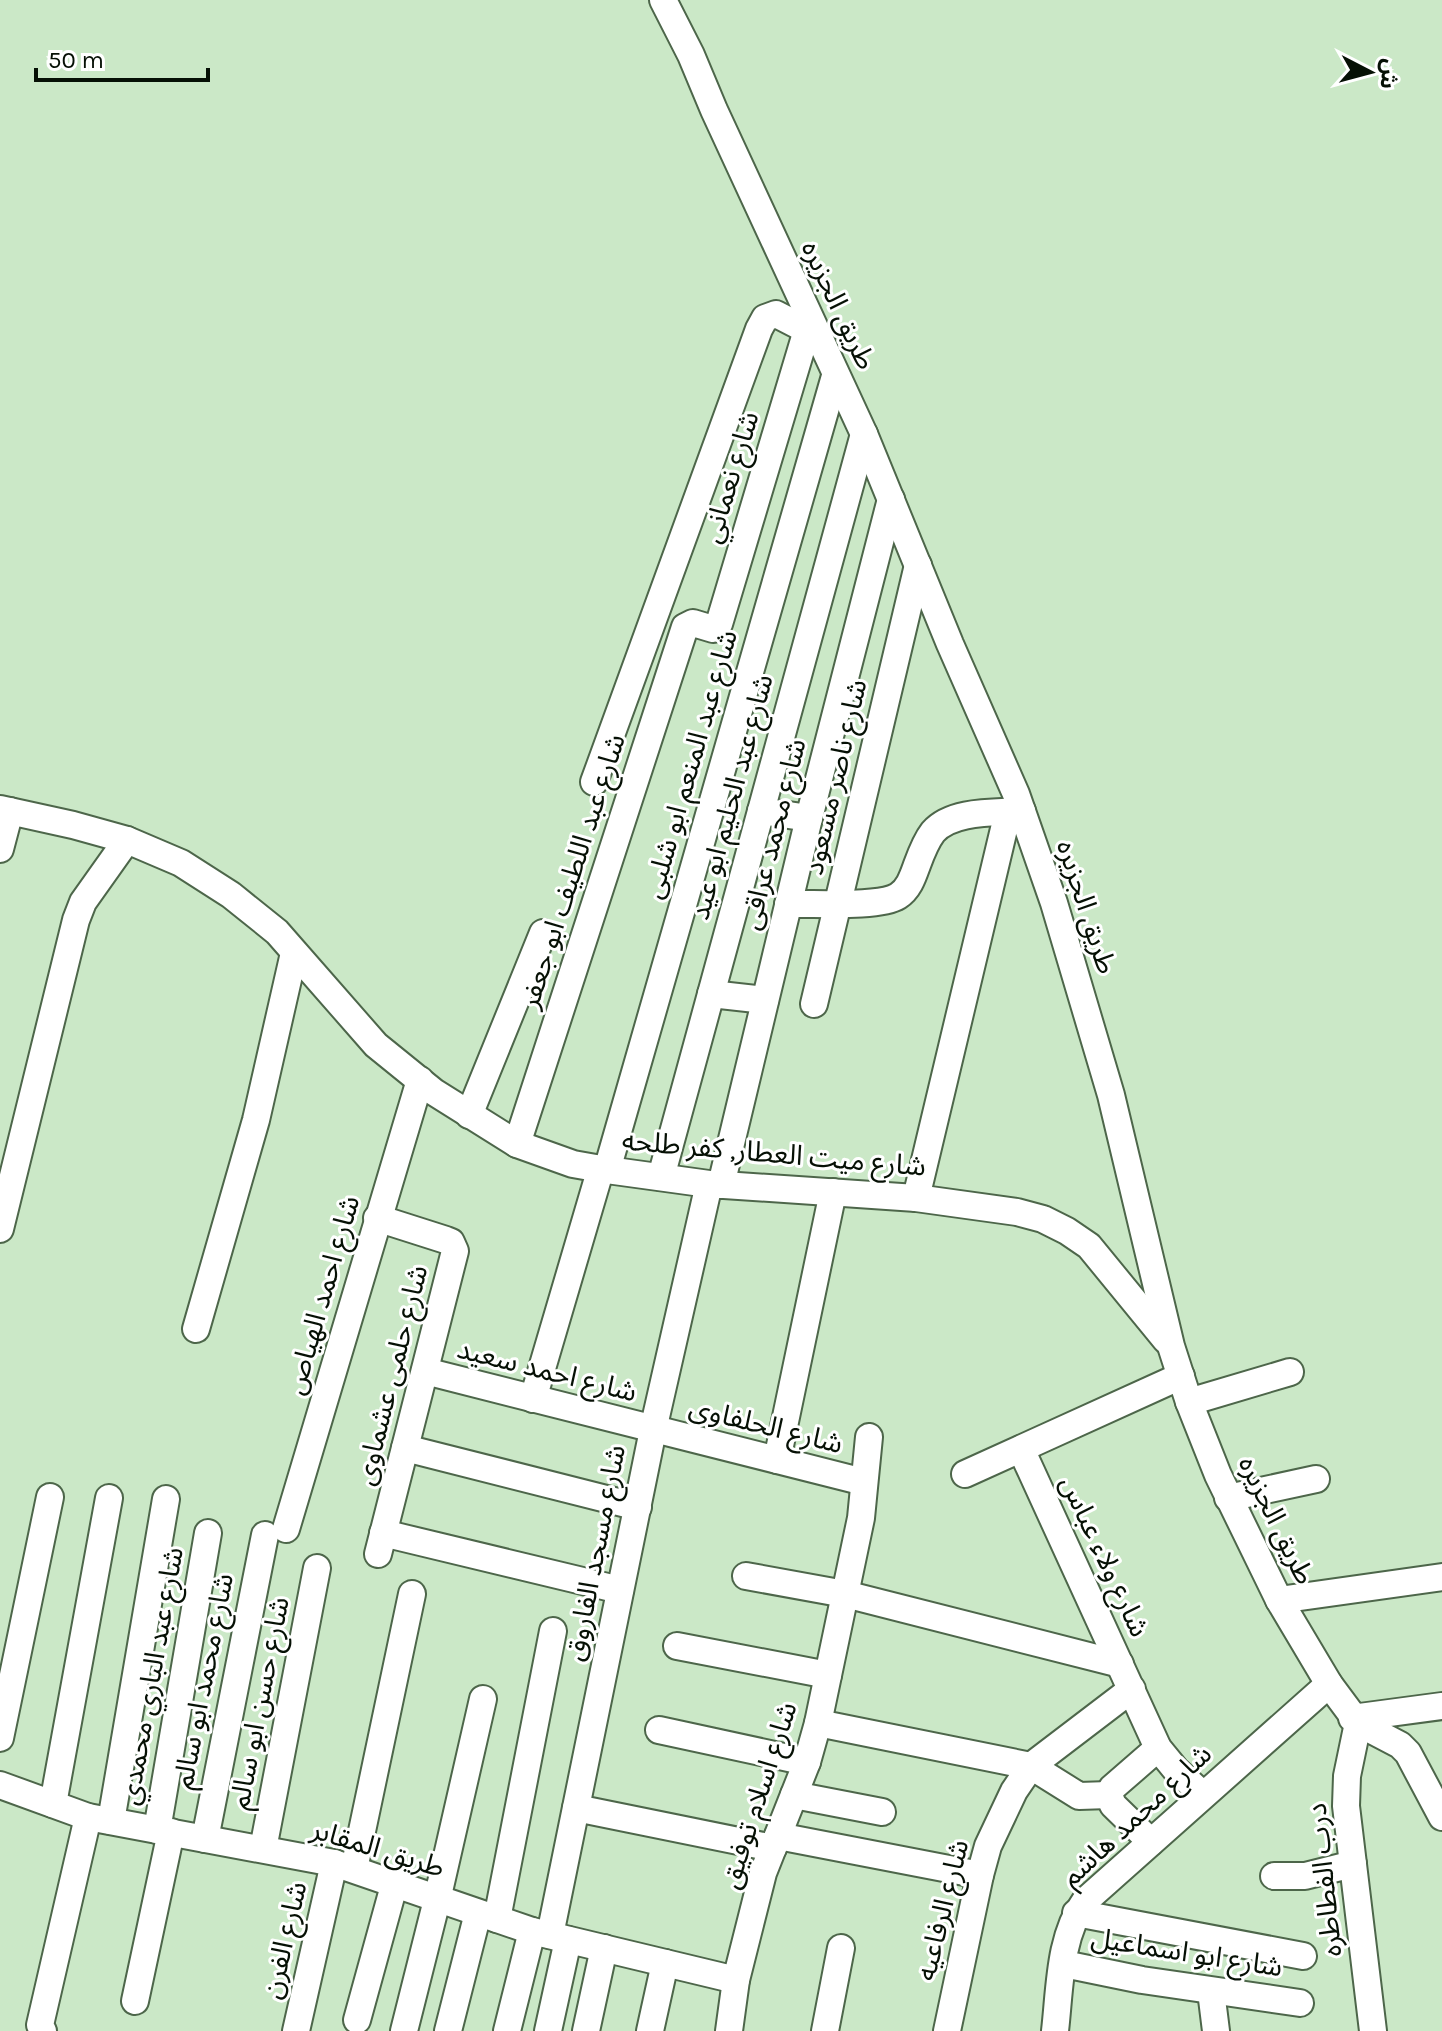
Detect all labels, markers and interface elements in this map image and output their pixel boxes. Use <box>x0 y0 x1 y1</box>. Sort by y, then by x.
scale bar <box>36 32 208 82</box>
north arrow <box>1330 32 1410 112</box>
text: 50 m <box>48 46 104 74</box>
text: ش <box>1374 58 1403 90</box>
street label: طريق الجزيره <box>794 235 883 375</box>
street label: شارع نعماني <box>694 407 770 548</box>
street label: شارع عبد المنعم ابو شلبى <box>636 626 749 903</box>
street label: شارع عبد الحليم ابو عيد <box>682 671 785 925</box>
street label: شارع ناصر مسعود <box>796 676 877 879</box>
street label: شارع عبد اللطيف ابو جعفر <box>512 730 636 1015</box>
street label: شارع محمد عراقى <box>733 735 817 934</box>
street label: طريق الجزيره <box>1049 836 1124 978</box>
street label: شارع ميت العطار, كفر طلحه <box>620 1123 927 1187</box>
street label: شارع احمد الهياص <box>278 1192 370 1399</box>
street label: شارع حلمى عشماوى <box>348 1262 438 1489</box>
street label: شارع احمد سعيد <box>453 1332 640 1412</box>
street label: شارع الحلفاوى <box>685 1390 846 1464</box>
street label: شارع مسجد الفاروق <box>558 1442 636 1665</box>
street label: طريق الجزيره <box>1231 1450 1322 1590</box>
street label: شارع ولاء عباس <box>1050 1470 1157 1643</box>
street label: شارع عبد الباري محمدي <box>112 1544 194 1808</box>
street label: شارع محمد ابو سالم <box>166 1571 245 1792</box>
street label: شارع حسن ابو سالم <box>222 1594 301 1813</box>
street label: شارع اسلام توفيق <box>712 1698 807 1894</box>
street label: شارع محمد هاشم <box>1054 1737 1221 1897</box>
street label: درب الفطاطره <box>1300 1802 1348 1958</box>
street label: طريق المقابر <box>306 1812 449 1885</box>
street label: شارع الرفاعيه <box>909 1836 979 1985</box>
street label: شارع الفرن <box>255 1878 317 2003</box>
street label: شارع ابو اسماعيل <box>1088 1921 1285 1987</box>

